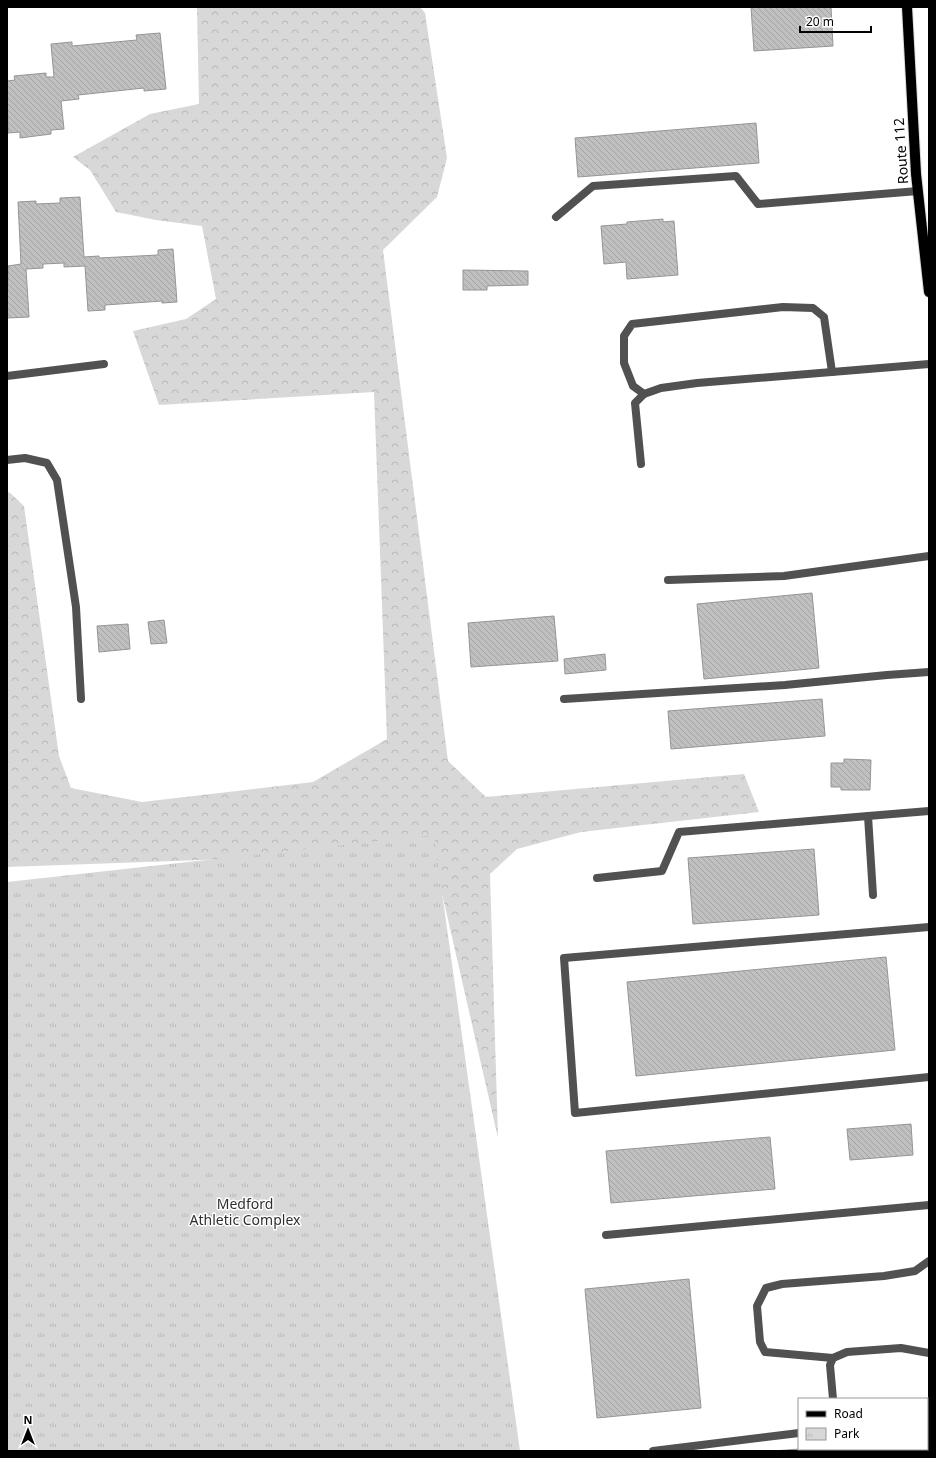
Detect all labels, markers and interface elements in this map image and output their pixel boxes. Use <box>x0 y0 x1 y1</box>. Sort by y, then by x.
scale bar <box>800 8 871 34</box>
text: 20 m <box>806 13 834 30</box>
street label: Route 112 <box>889 117 912 185</box>
park label: Medford Athletic Complex <box>190 1194 301 1229</box>
legend <box>798 1398 928 1450</box>
text: Road <box>834 1405 863 1422</box>
north arrow <box>8 1410 48 1450</box>
text: N <box>24 1412 32 1427</box>
text: Park <box>834 1425 860 1442</box>

